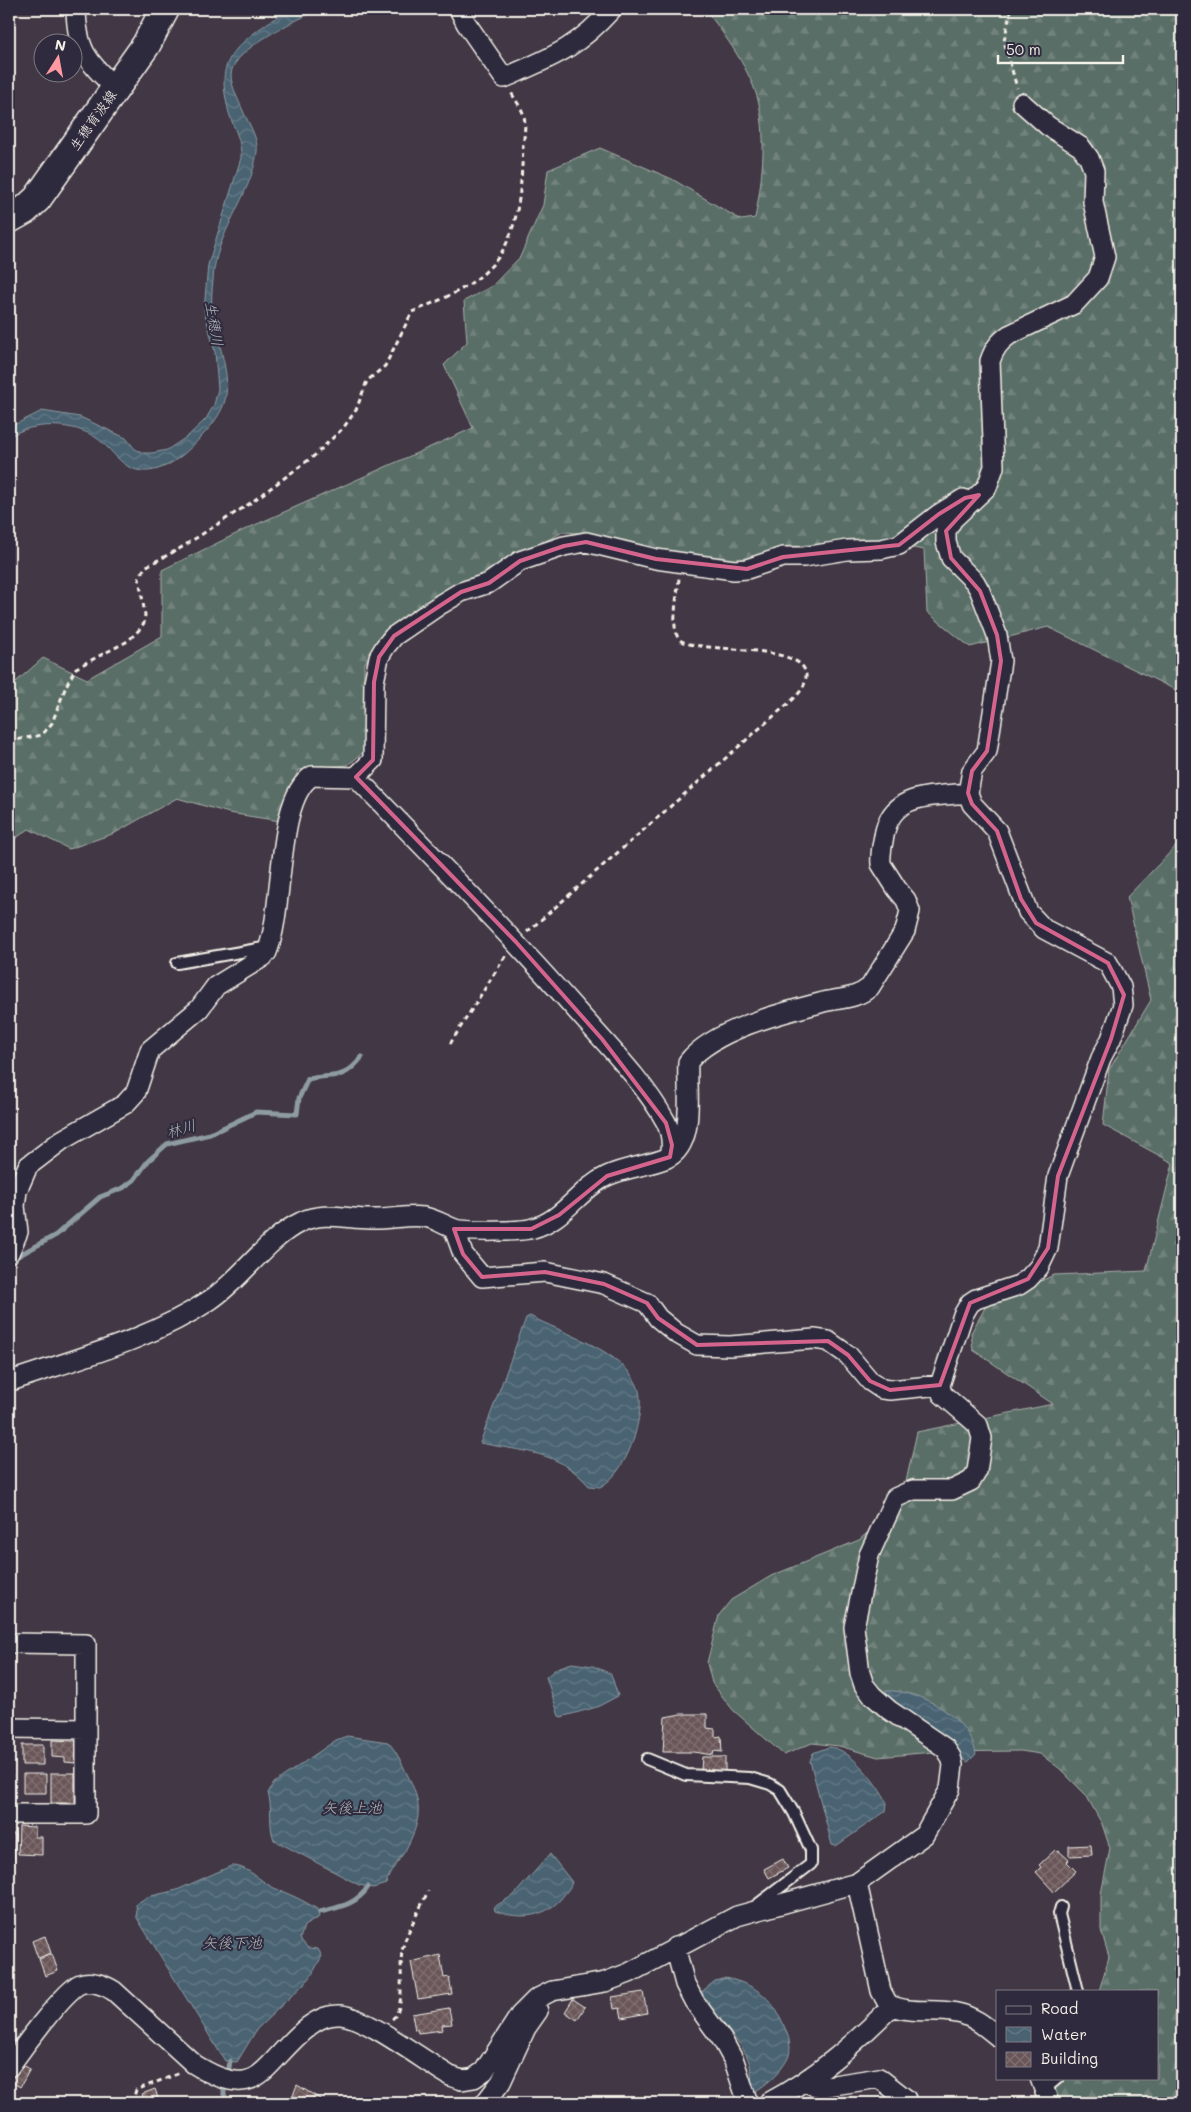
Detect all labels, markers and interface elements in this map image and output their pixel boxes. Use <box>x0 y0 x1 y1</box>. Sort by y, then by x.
north arrow <box>32 32 82 82</box>
scale bar <box>998 32 1124 64</box>
text: N <box>54 34 68 55</box>
text: 50 m <box>1006 39 1041 59</box>
street label: 生穂育波線 <box>65 86 120 154</box>
water label: 生穂川 <box>202 300 228 348</box>
water label: 林川 <box>164 1114 198 1142</box>
water label: 矢後上池 <box>322 1797 383 1817</box>
water label: 矢後下池 <box>202 1932 263 1952</box>
legend <box>996 1990 1158 2080</box>
text: Road <box>1041 1998 1078 2018</box>
text: Water <box>1041 2024 1087 2044</box>
text: Building <box>1041 2048 1098 2068</box>

